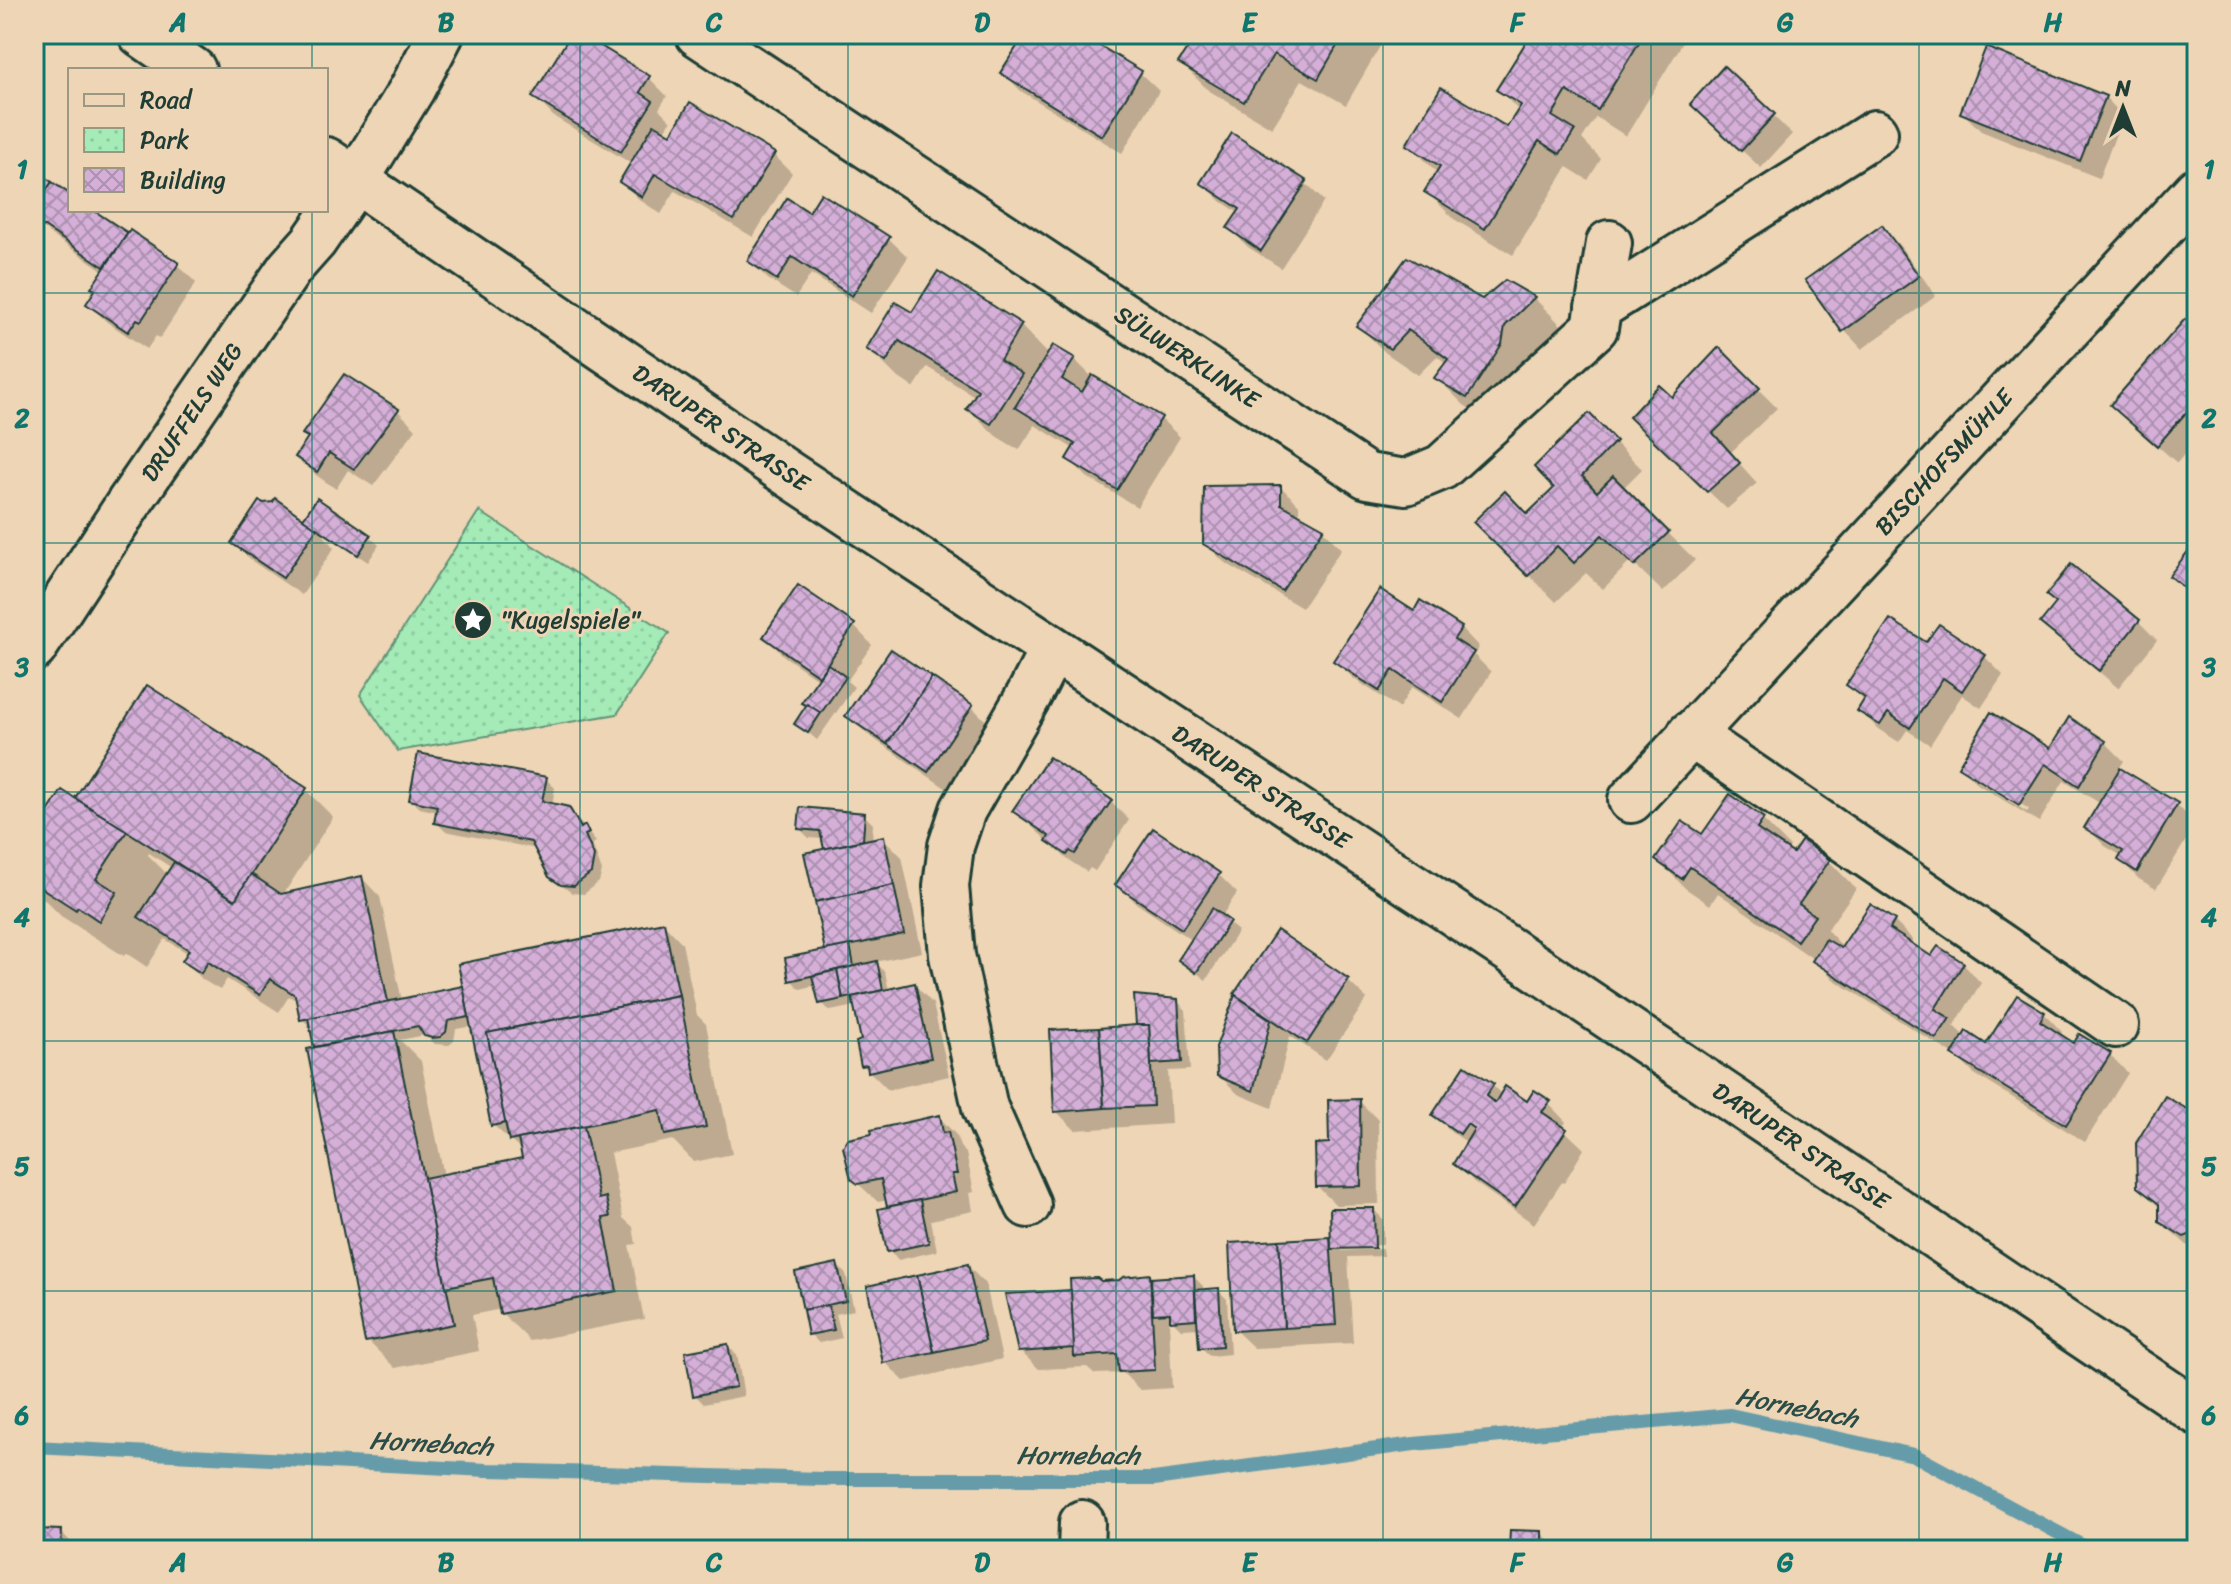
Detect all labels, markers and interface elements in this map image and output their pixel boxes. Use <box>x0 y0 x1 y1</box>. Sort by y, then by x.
text: A <box>168 0 187 45</box>
text: B <box>438 0 455 45</box>
text: C <box>705 0 723 45</box>
text: D <box>974 0 990 45</box>
text: E <box>1242 0 1259 45</box>
text: F <box>1509 0 1526 45</box>
text: G <box>1777 0 1794 45</box>
text: H <box>2044 0 2063 45</box>
legend <box>68 68 328 212</box>
north arrow <box>2083 68 2163 148</box>
text: N <box>2114 69 2131 108</box>
text: Road <box>140 79 194 121</box>
text: Park <box>140 119 189 161</box>
text: 1 <box>16 146 28 192</box>
text: 1 <box>2203 146 2215 192</box>
text: Building <box>140 159 226 201</box>
street label: SÜLWERKLINKE <box>1106 294 1270 421</box>
street label: DRUFFELS WEG <box>130 333 254 491</box>
street label: DARUPER STRASSE <box>624 353 820 504</box>
street label: BISCHOFSMÜHLE <box>1864 377 2025 546</box>
text: 2 <box>13 395 30 441</box>
text: 2 <box>2200 395 2217 441</box>
place icon: "Kugelspiele" <box>452 599 494 641</box>
place label: "Kugelspiele" <box>501 599 642 641</box>
text: 3 <box>14 644 30 690</box>
text: 3 <box>2201 644 2217 690</box>
street label: DARUPER STRASSE <box>1163 713 1361 862</box>
text: 4 <box>14 894 30 940</box>
text: 4 <box>2201 894 2217 940</box>
street label: DARUPER STRASSE <box>1704 1071 1900 1222</box>
text: 5 <box>14 1143 30 1189</box>
text: 5 <box>2201 1143 2217 1189</box>
water label: Hornebach <box>1732 1373 1864 1442</box>
text: 6 <box>14 1392 30 1438</box>
text: 6 <box>2201 1392 2217 1438</box>
water label: Hornebach <box>368 1417 496 1469</box>
water label: Hornebach <box>1016 1432 1142 1478</box>
text: A <box>168 1539 187 1584</box>
text: B <box>438 1539 455 1584</box>
text: C <box>705 1539 723 1584</box>
text: D <box>974 1539 990 1584</box>
text: E <box>1242 1539 1259 1584</box>
text: F <box>1509 1539 1526 1584</box>
text: G <box>1777 1539 1794 1584</box>
text: H <box>2044 1539 2063 1584</box>

